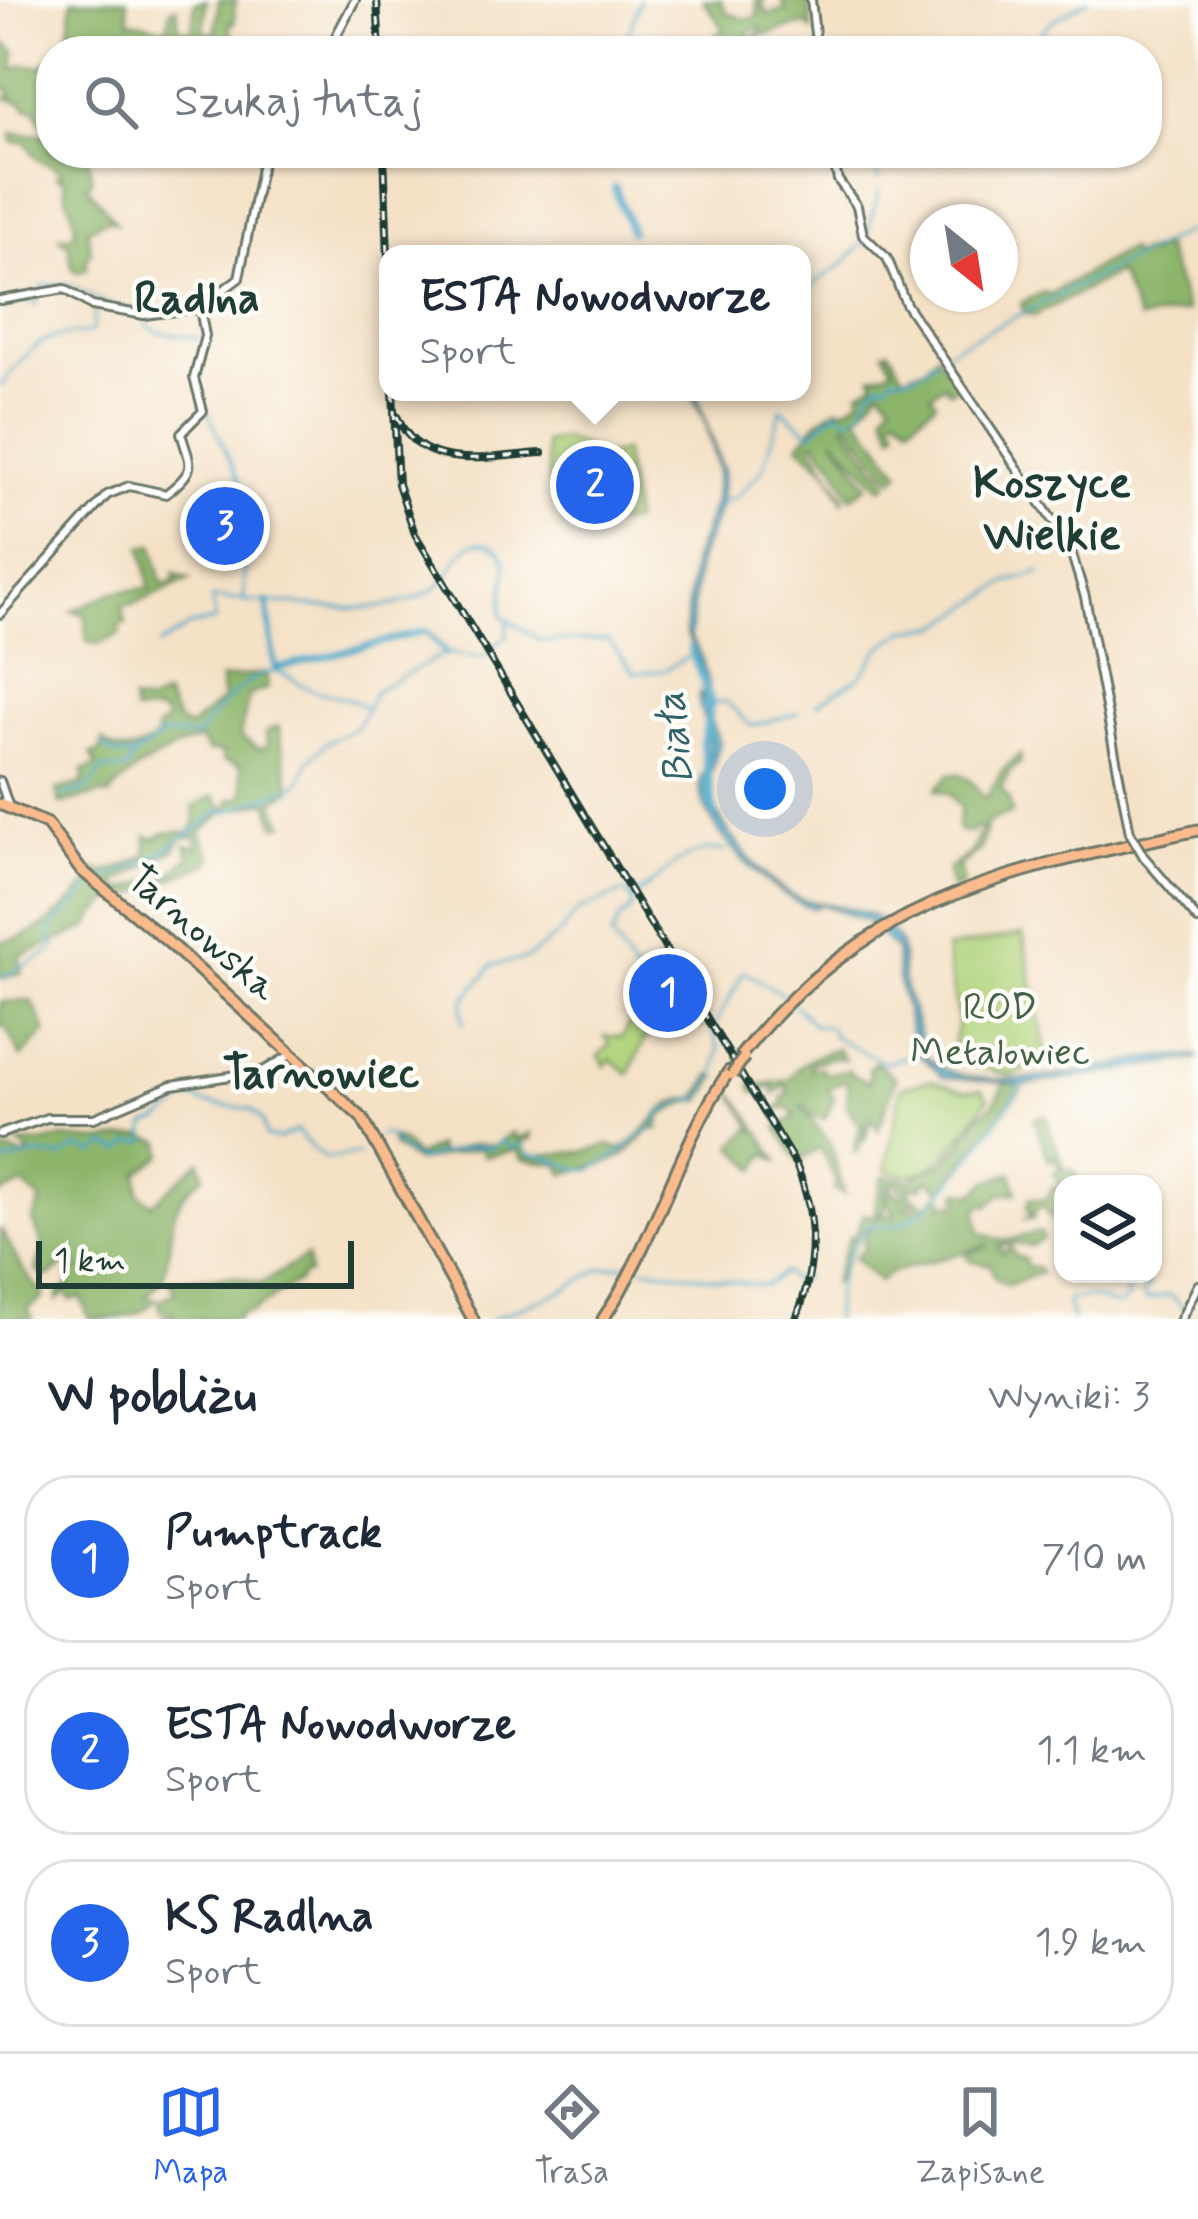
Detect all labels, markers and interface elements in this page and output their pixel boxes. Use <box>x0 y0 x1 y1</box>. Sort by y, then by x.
search box <box>36 36 1162 168</box>
icon: search <box>78 69 144 135</box>
text: Szukaj tutaj <box>174 73 423 132</box>
north arrow <box>910 204 1018 312</box>
popup <box>379 245 811 401</box>
text: ESTA Nowodworze <box>419 268 771 327</box>
district label: Radlna <box>134 270 260 329</box>
text: Sport <box>419 327 516 378</box>
pin: 2 <box>556 440 634 530</box>
district label: Koszyce Wielkie <box>973 455 1131 566</box>
pin: 3 <box>186 481 264 571</box>
water label: Biała <box>644 689 708 787</box>
your location <box>735 759 795 819</box>
street label: Tarnowska <box>115 854 288 1014</box>
pin: 1 <box>629 948 707 1038</box>
park label: ROD Metalowiec <box>910 983 1090 1079</box>
district label: Tarnowiec <box>223 1045 420 1104</box>
map controls <box>1054 1175 1162 1283</box>
button: layers <box>1054 1175 1162 1283</box>
scale bar <box>36 1235 354 1288</box>
text: 1 km <box>54 1240 126 1284</box>
text: W pobliżu <box>48 1364 256 1430</box>
text: Wyniki: 3 <box>988 1372 1150 1423</box>
text: Pumptrack <box>165 1504 382 1563</box>
text: 1 <box>81 1534 99 1585</box>
text: 710 m <box>1042 1534 1147 1585</box>
text: Sport <box>165 1563 262 1614</box>
text: ESTA Nowodworze <box>165 1696 516 1755</box>
text: 2 <box>80 1726 100 1777</box>
text: 1.1 km <box>1037 1726 1147 1777</box>
text: Sport <box>165 1755 262 1806</box>
text: KS Radlna <box>165 1888 374 1947</box>
text: 3 <box>81 1918 99 1969</box>
text: 1.9 km <box>1035 1918 1147 1969</box>
text: Sport <box>165 1947 262 1998</box>
tab: Mapa <box>153 2079 228 2195</box>
tab: Trasa <box>535 2079 609 2195</box>
tab: Zapisane <box>915 2079 1045 2195</box>

